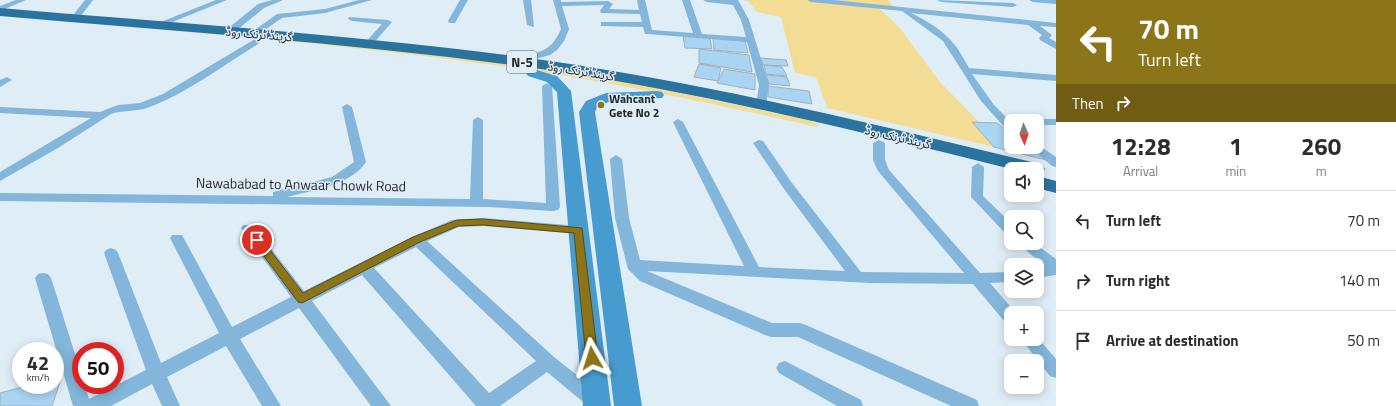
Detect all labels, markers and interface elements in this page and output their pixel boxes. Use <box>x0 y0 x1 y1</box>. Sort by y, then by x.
text: 70 m <box>1138 7 1199 50</box>
icon: left <box>1072 16 1124 68</box>
street label: گرینڈ ٹرنک روڈ <box>225 22 294 46</box>
text: Turn left <box>1138 46 1201 73</box>
road number: N-5 <box>507 51 537 73</box>
street label: گرینڈ ٹرنک روڈ <box>546 56 617 86</box>
place label: Wahcant Gete No 2 <box>609 89 660 122</box>
text: Then <box>1072 92 1104 115</box>
icon: right <box>1112 92 1134 114</box>
marker: Wahcant Gete No 2 <box>596 100 606 110</box>
north arrow <box>1004 114 1044 154</box>
map controls <box>1004 114 1044 394</box>
street label: گرینڈ ٹرنک روڈ <box>863 120 934 154</box>
text: 12:28 <box>1111 128 1171 164</box>
text: 1 <box>1229 128 1243 164</box>
text: 260 <box>1301 128 1341 164</box>
text: Arrival <box>1123 161 1158 181</box>
text: min <box>1225 161 1246 181</box>
text: m <box>1316 161 1327 181</box>
button: sound <box>1004 162 1044 202</box>
street label: Nawababad to Anwaar Chowk Road <box>196 172 406 196</box>
text: Turn left <box>1106 209 1161 232</box>
text: 70 m <box>1347 209 1380 232</box>
button: search <box>1004 210 1044 250</box>
icon: left <box>1072 210 1094 232</box>
pin <box>240 223 274 257</box>
icon: arrive <box>246 229 268 251</box>
button: layers <box>1004 258 1044 298</box>
text: Turn right <box>1106 269 1170 292</box>
text: 140 m <box>1339 269 1380 292</box>
icon: right <box>1072 270 1094 292</box>
button: + <box>1004 306 1044 346</box>
text: Arrive at destination <box>1106 329 1239 352</box>
text: 50 m <box>1347 329 1380 352</box>
icon: arrive <box>1072 330 1094 352</box>
position arrow <box>571 337 613 379</box>
speed limit sign: 50 <box>72 342 124 394</box>
text: 42 <box>27 347 49 378</box>
button: − <box>1004 354 1044 394</box>
text: km/h <box>27 370 49 385</box>

